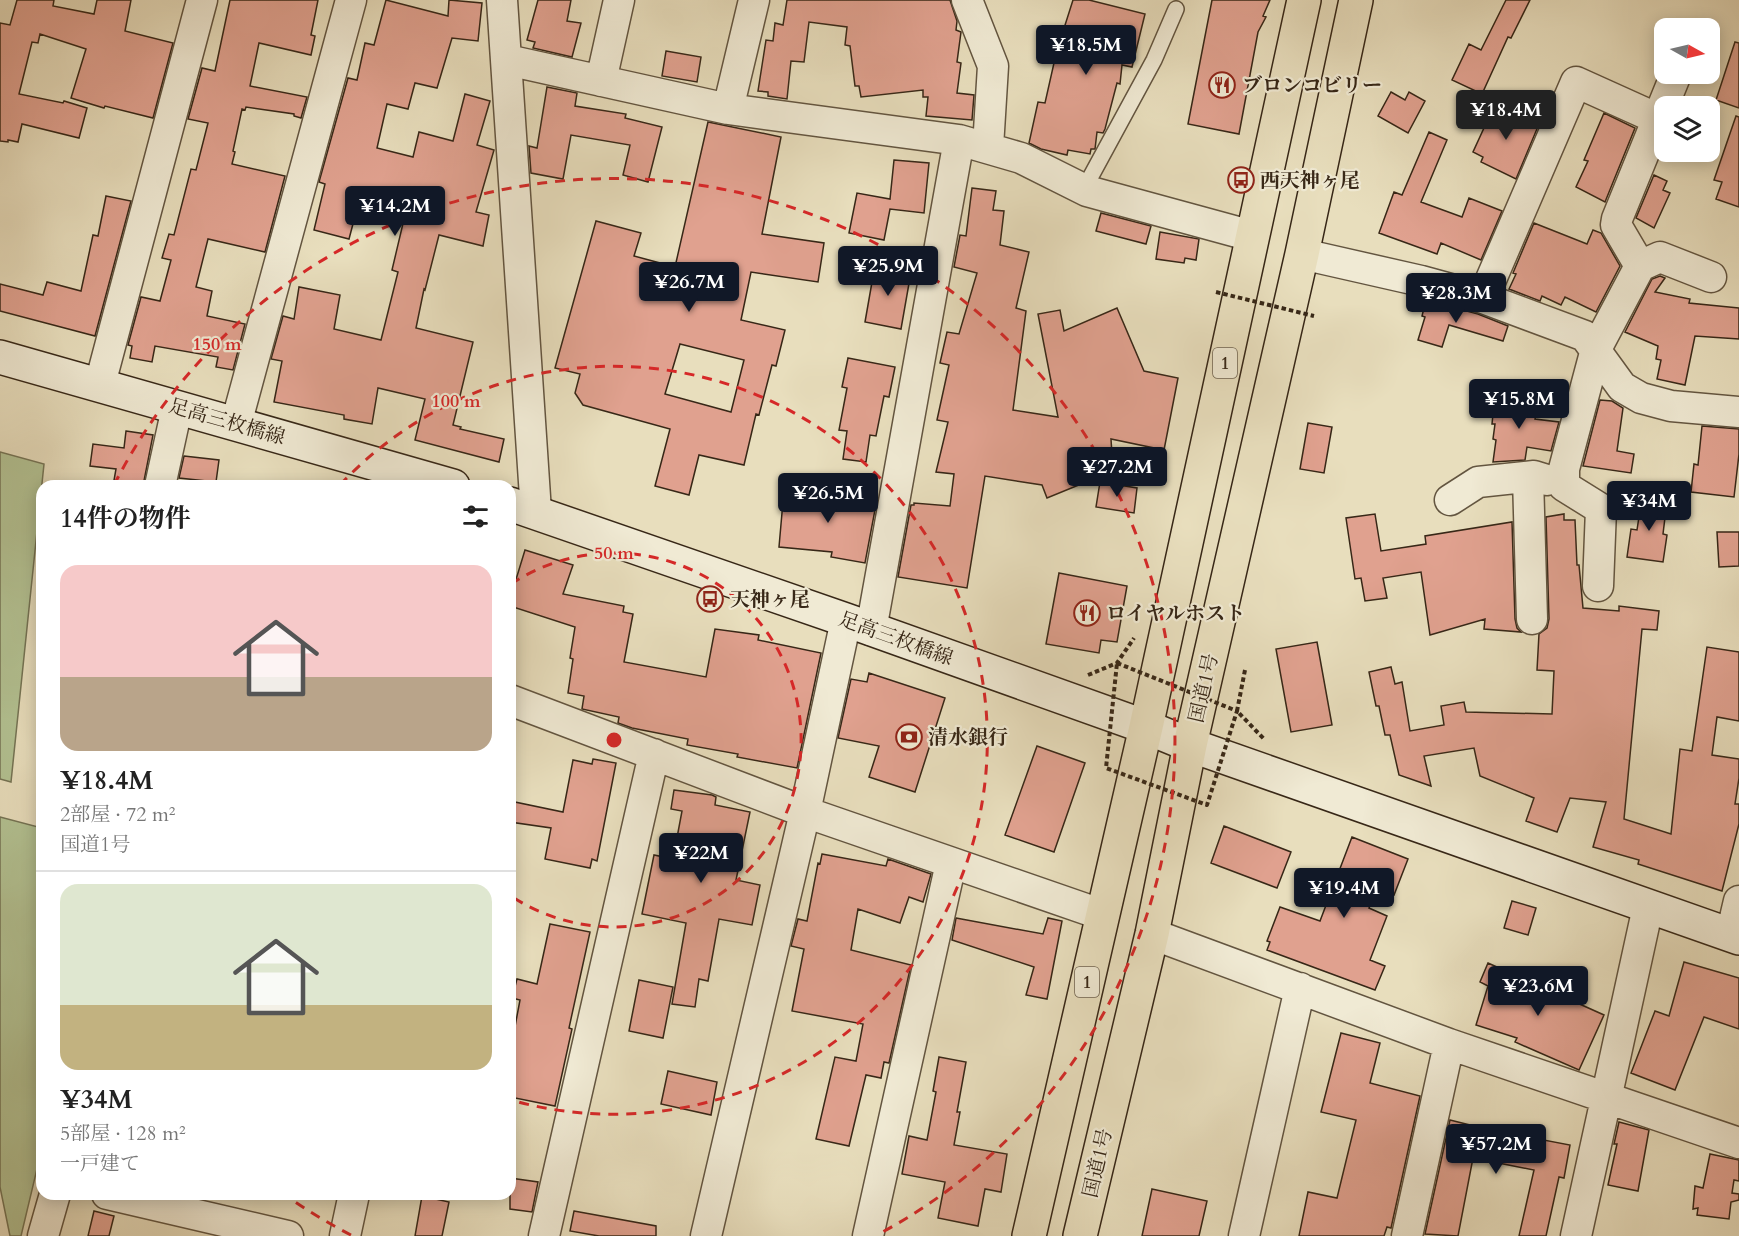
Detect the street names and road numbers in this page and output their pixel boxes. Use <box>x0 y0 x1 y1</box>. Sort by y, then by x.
road number: 1 <box>1213 348 1237 378</box>
street label: 足高三枚橋線 <box>165 392 288 451</box>
street label: 足高三枚橋線 <box>835 605 957 672</box>
street label: 国道1号 <box>1182 651 1225 725</box>
road number: 1 <box>1075 967 1099 997</box>
street label: 国道1号 <box>1076 1126 1119 1200</box>

